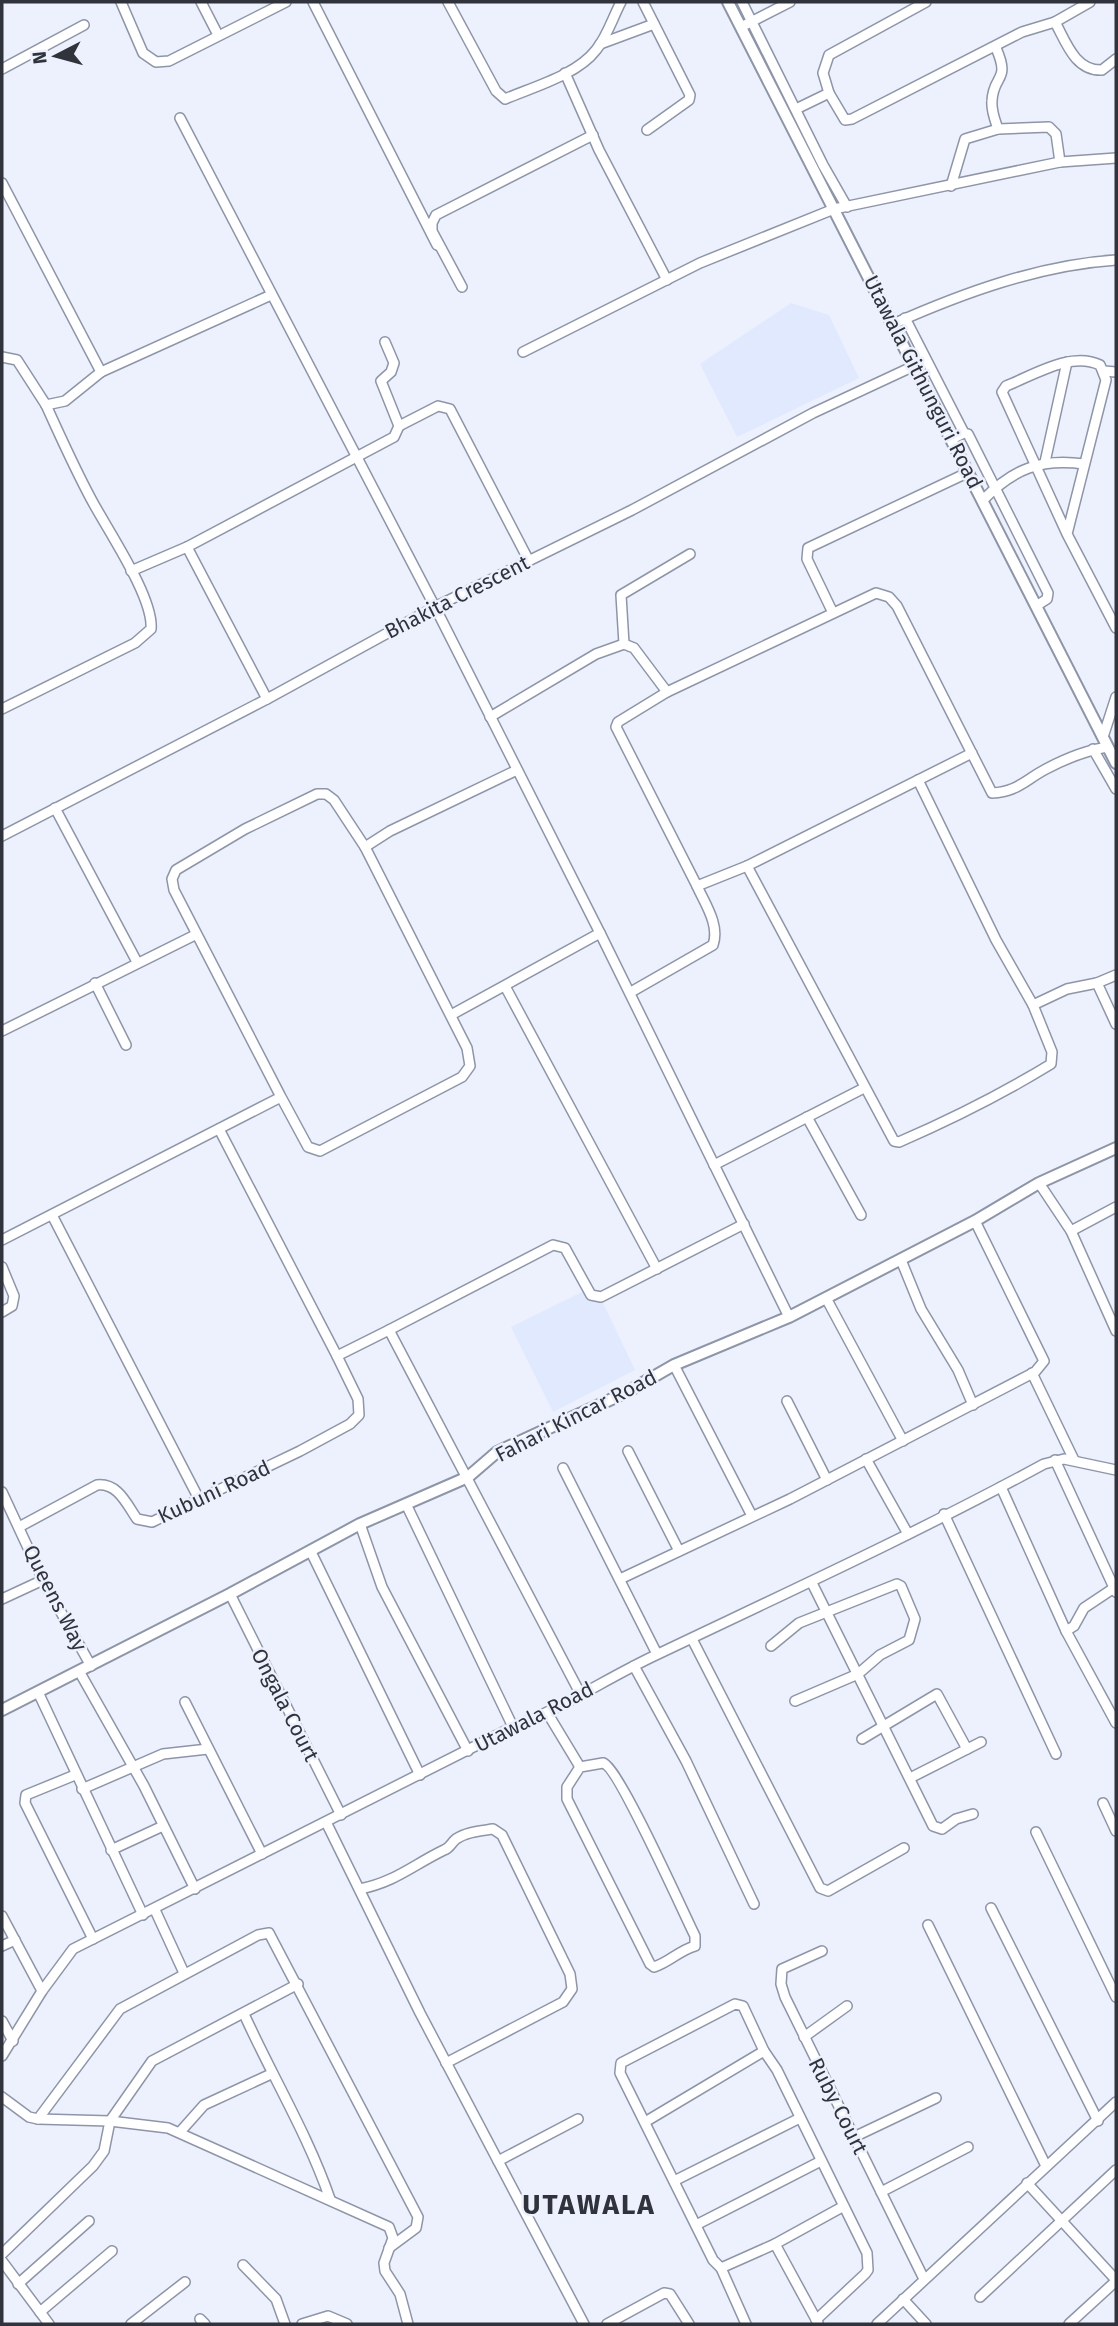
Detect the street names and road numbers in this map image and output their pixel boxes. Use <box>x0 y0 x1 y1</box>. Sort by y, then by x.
street label: Utawala Githunguri Road <box>858 271 988 493</box>
street label: Bhakita Crescent <box>380 549 534 645</box>
street label: Fahari Kincar Road <box>491 1364 661 1468</box>
street label: Kubuni Road <box>154 1455 274 1529</box>
street label: Queens Way <box>17 1541 93 1656</box>
street label: Ongala Court <box>245 1644 325 1766</box>
street label: Utawala Road <box>470 1676 598 1758</box>
street label: Ruby Court <box>803 2053 874 2159</box>

